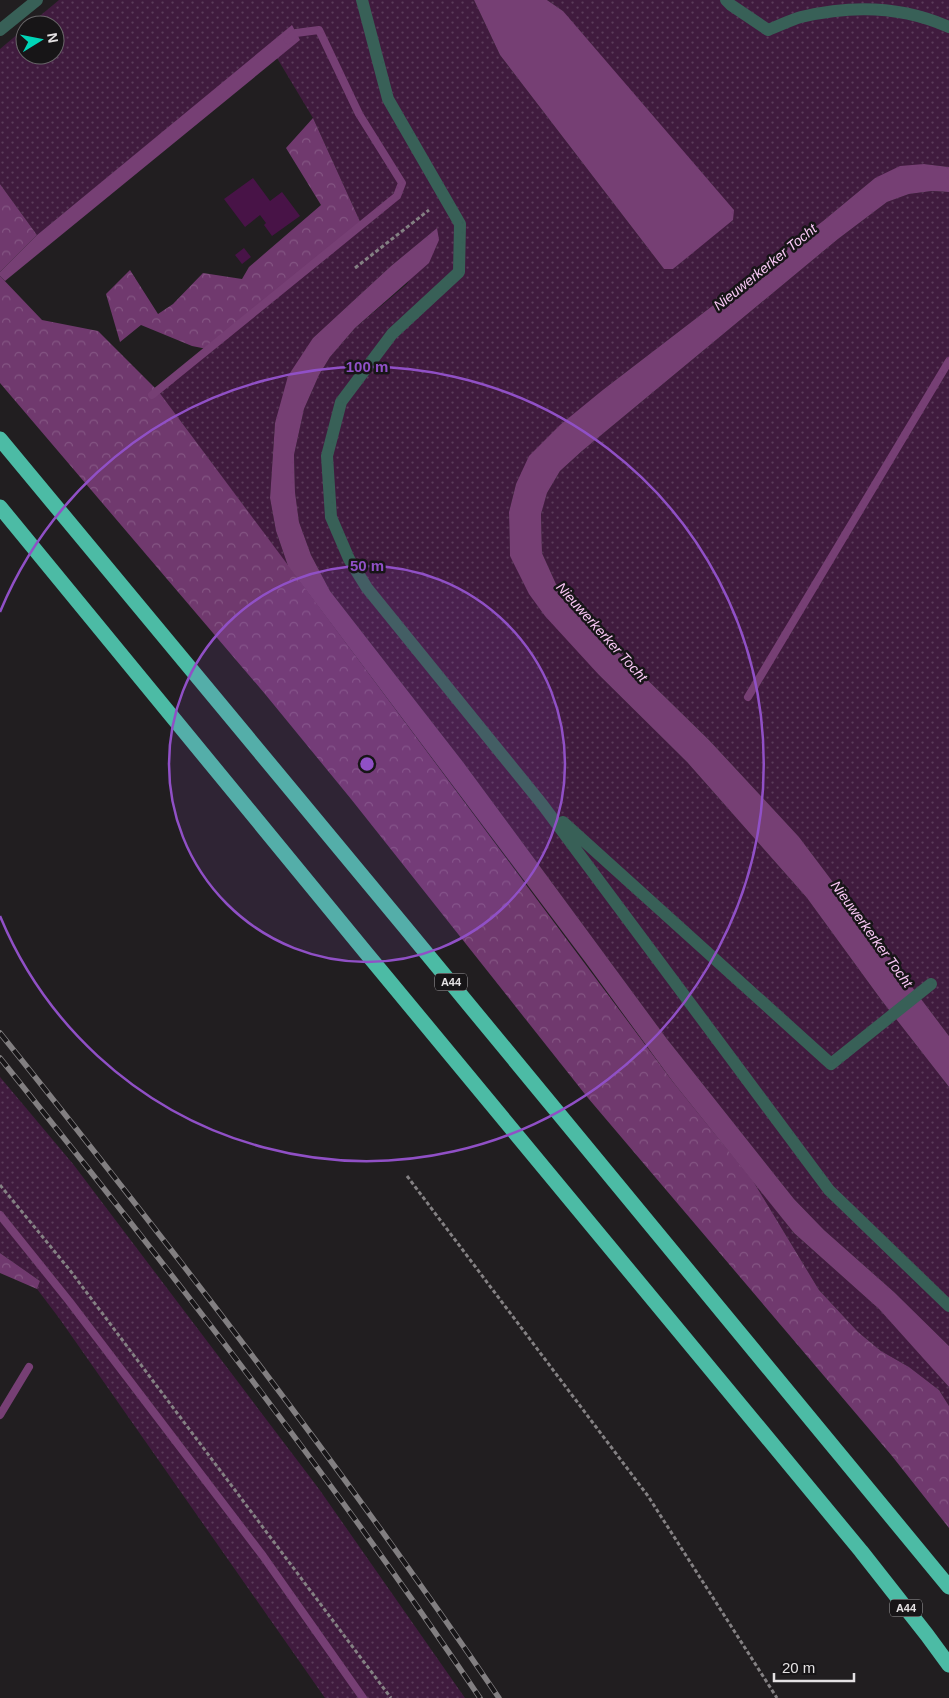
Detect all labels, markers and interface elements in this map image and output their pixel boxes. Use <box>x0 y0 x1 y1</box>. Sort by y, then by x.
north arrow <box>15 15 65 65</box>
text: N <box>44 31 62 44</box>
water label: Nieuwerkerker Tocht <box>710 220 821 313</box>
text: 100 m <box>346 358 388 375</box>
text: 50 m <box>350 557 384 574</box>
water label: Nieuwerkerker Tocht <box>553 579 651 686</box>
centre of rings <box>358 755 376 773</box>
water label: Nieuwerkerker Tocht <box>828 878 917 991</box>
road number: A44 <box>435 974 467 990</box>
road number: A44 <box>890 1600 922 1616</box>
scale bar <box>774 1650 854 1682</box>
text: 20 m <box>782 1659 815 1676</box>

